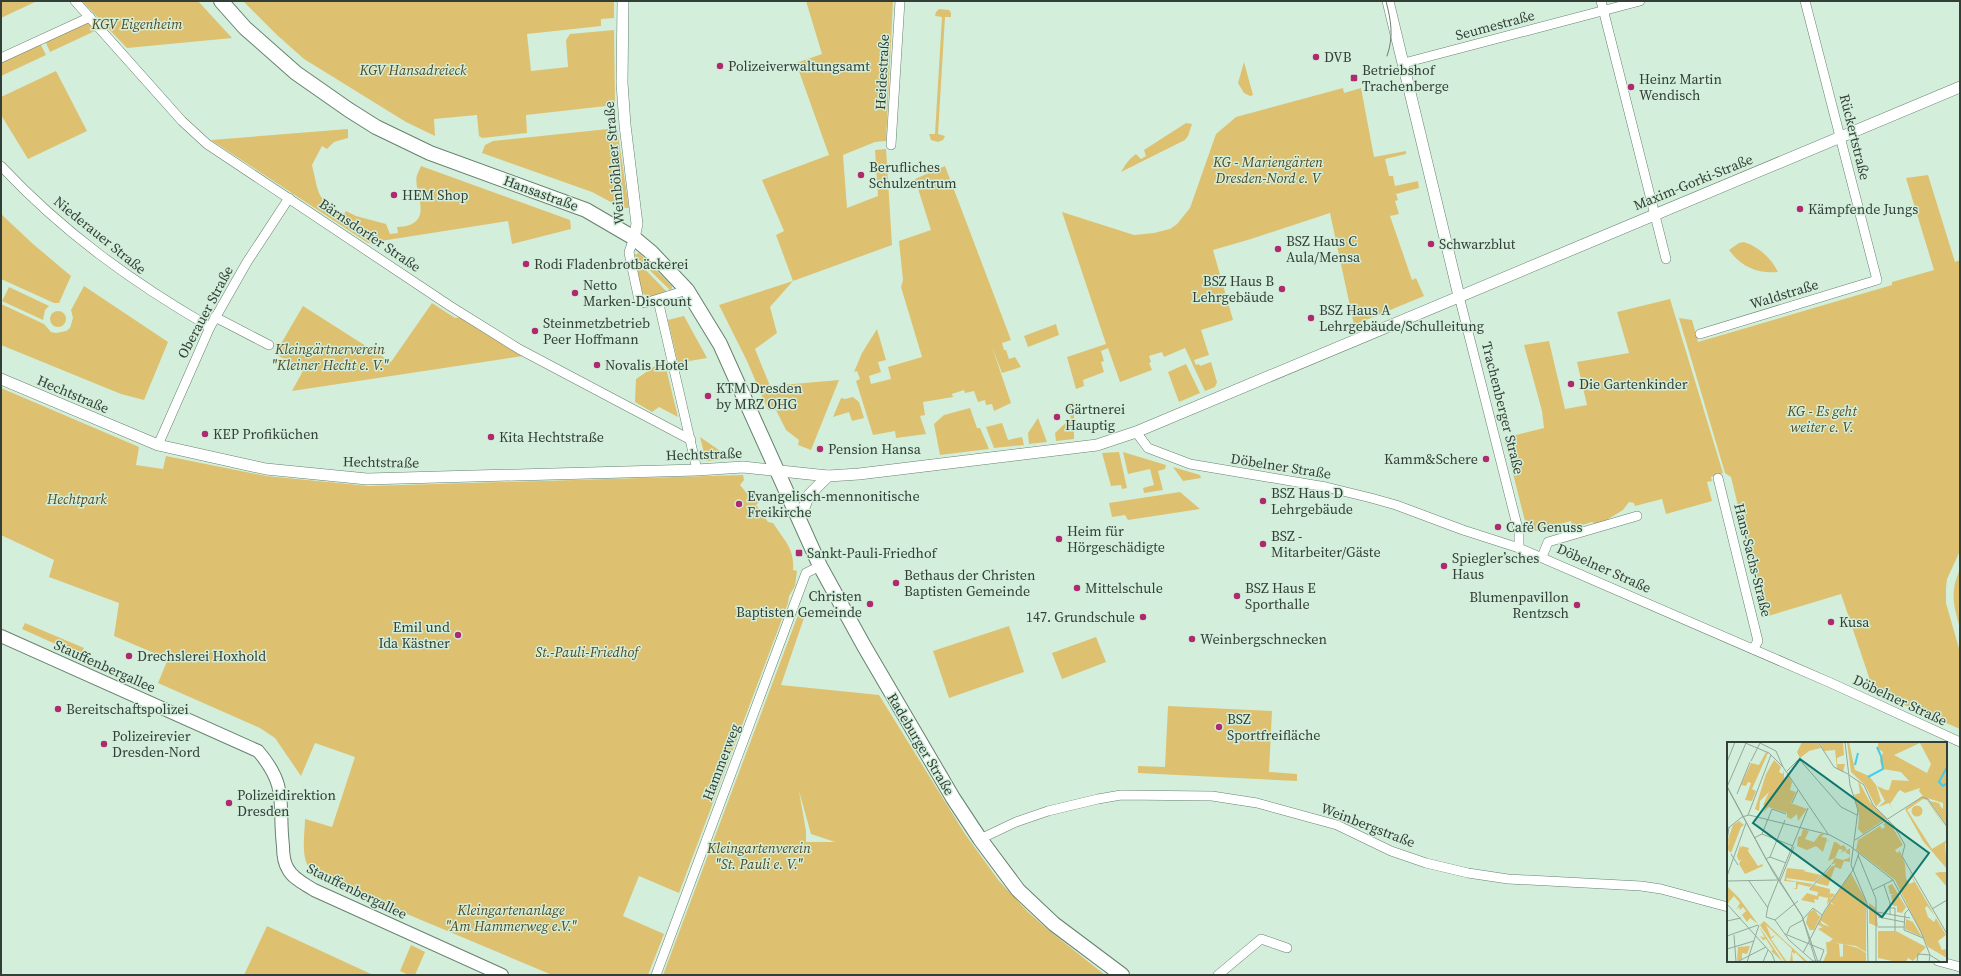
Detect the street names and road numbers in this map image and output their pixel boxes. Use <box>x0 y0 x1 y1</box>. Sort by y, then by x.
street label: Seumestraße <box>1453 5 1537 45</box>
street label: Heidestraße <box>870 33 894 111</box>
street label: Rückertstraße <box>1835 92 1875 182</box>
street label: Weinböhlaer Straße <box>599 101 629 225</box>
street label: Maxim-Gorki-Straße <box>1630 149 1756 215</box>
street label: Hansastraße <box>501 170 581 216</box>
street label: Niederauer Straße <box>49 191 151 279</box>
street label: Bärnsdorfer Straße <box>315 193 425 277</box>
street label: Oberauer Straße <box>172 262 238 362</box>
street label: Waldstraße <box>1747 274 1821 314</box>
street label: Trachenberger Straße <box>1477 340 1529 476</box>
street label: Hechtstraße <box>34 370 112 418</box>
street label: Hechtstraße <box>665 443 743 465</box>
street label: Döbelner Straße <box>1229 448 1333 484</box>
street label: Hechtstraße <box>343 451 419 473</box>
street label: Hans-Sachs-Straße <box>1729 501 1777 619</box>
street label: Döbelner Straße <box>1554 538 1654 598</box>
street label: Stauffenbergallee <box>51 635 159 697</box>
street label: Döbelner Straße <box>1850 669 1950 731</box>
street label: Radeburger Straße <box>882 689 960 799</box>
street label: Hammerweg <box>697 721 745 803</box>
street label: Weinbergstraße <box>1318 798 1418 852</box>
street label: Stauffenbergallee <box>304 858 410 924</box>

